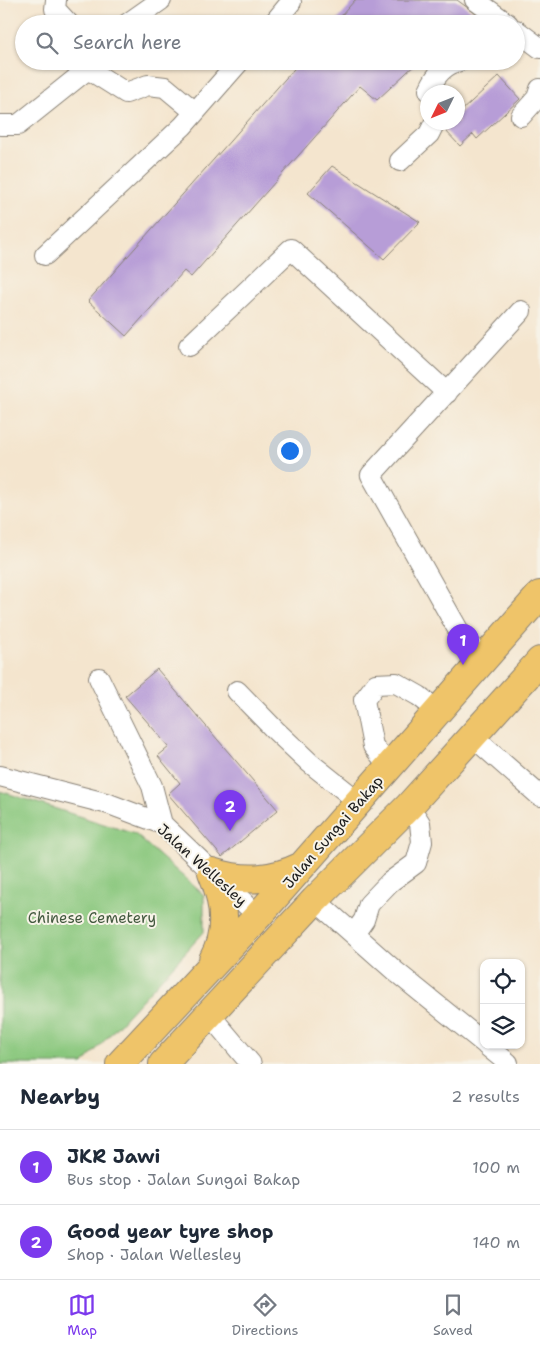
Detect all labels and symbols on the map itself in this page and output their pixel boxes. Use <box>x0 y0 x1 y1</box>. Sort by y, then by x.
north arrow <box>420 85 465 130</box>
your location <box>277 438 303 464</box>
pin: 1 <box>447 624 479 665</box>
street label: Jalan Sungai Bakap <box>278 771 388 893</box>
pin: 2 <box>214 790 246 831</box>
street label: Jalan Wellesley <box>153 819 251 911</box>
park label: Chinese Cemetery <box>28 908 156 928</box>

